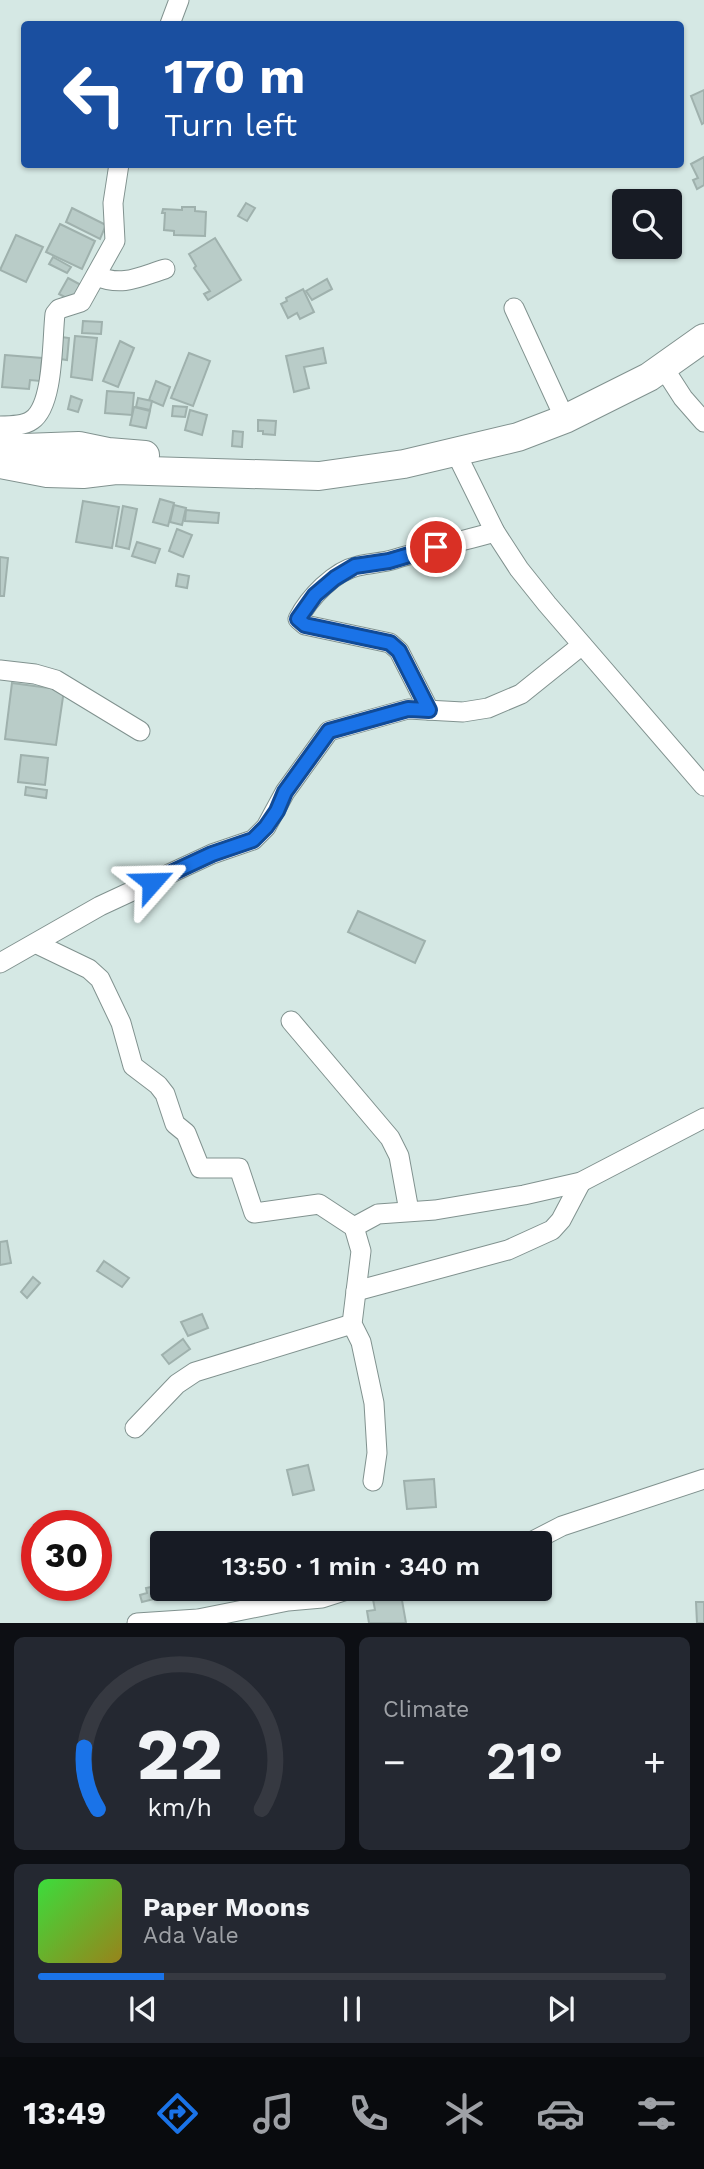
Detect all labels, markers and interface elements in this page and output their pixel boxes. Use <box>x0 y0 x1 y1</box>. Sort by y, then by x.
text: 170 m <box>164 47 305 105</box>
icon: left <box>49 49 140 140</box>
text: Turn left <box>164 106 297 144</box>
map controls <box>612 189 682 259</box>
button: search <box>612 189 682 259</box>
pin <box>406 517 466 577</box>
icon: arrive <box>417 528 455 566</box>
position arrow <box>115 845 189 919</box>
speed limit sign: 30 <box>21 1510 112 1601</box>
text: 13:50 · 1 min · 340 m <box>222 1551 480 1581</box>
text: Climate <box>383 1696 469 1723</box>
text: 22 <box>136 1712 223 1798</box>
text: 21° <box>486 1731 563 1792</box>
text: − <box>383 1740 406 1784</box>
text: + <box>643 1740 666 1784</box>
text: km/h <box>147 1793 212 1822</box>
text: Paper Moons <box>143 1892 310 1922</box>
text: Ada Vale <box>143 1922 239 1949</box>
icon: previous <box>124 1990 162 2028</box>
icon: pause <box>333 1990 371 2028</box>
icon: next <box>542 1990 580 2028</box>
icon: directions <box>153 2089 202 2138</box>
icon: music <box>249 2089 298 2138</box>
icon: phone <box>344 2089 393 2138</box>
icon: climate <box>440 2089 489 2138</box>
icon: car <box>536 2089 585 2138</box>
icon: filters <box>632 2089 681 2138</box>
text: 13:49 <box>23 2094 106 2132</box>

